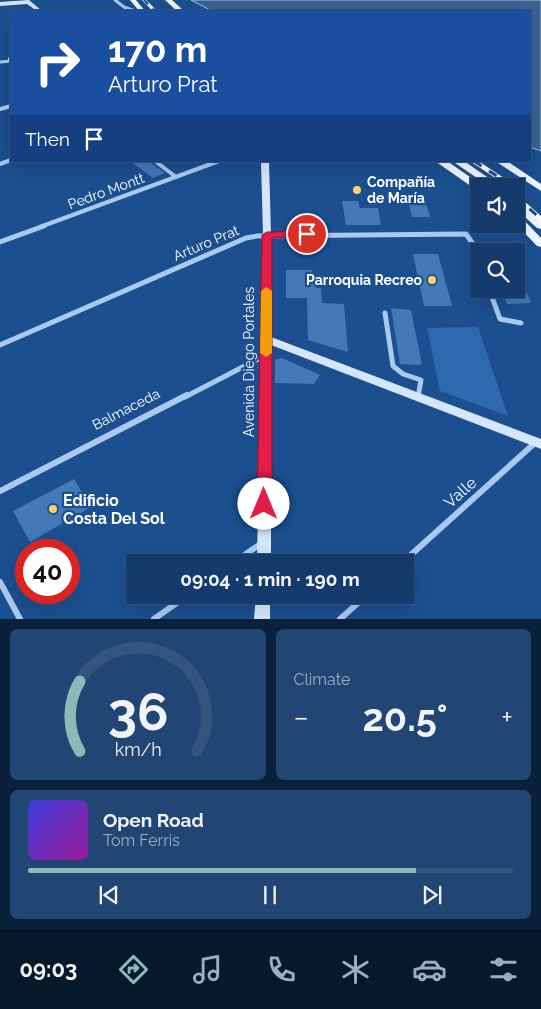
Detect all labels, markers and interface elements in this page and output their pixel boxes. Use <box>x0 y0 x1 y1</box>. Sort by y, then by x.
text: 170 m <box>108 29 207 70</box>
icon: right <box>25 30 90 95</box>
text: Arturo Prat <box>108 71 218 97</box>
icon: arrive <box>80 125 108 153</box>
text: Then <box>25 128 70 150</box>
street label: Pedro Montt <box>66 170 147 212</box>
place label: Compañía de María <box>367 174 435 206</box>
map controls <box>470 178 525 298</box>
button: sound <box>470 178 525 233</box>
marker: Compañía de María <box>351 184 363 196</box>
pin <box>286 213 328 255</box>
icon: arrive <box>293 220 321 248</box>
street label: Arturo Prat <box>171 222 242 264</box>
button: search <box>470 243 525 298</box>
place label: Parroquia Recreo <box>306 272 423 288</box>
marker: Parroquia Recreo <box>426 274 438 286</box>
street label: Avenida Diego Portales <box>241 287 257 437</box>
street label: Balmaceda <box>90 385 162 433</box>
street label: Valle <box>440 473 480 512</box>
position arrow <box>237 477 289 529</box>
place label: Edificio Costa Del Sol <box>63 491 166 528</box>
marker: Edificio Costa Del Sol <box>47 503 59 515</box>
speed limit sign: 40 <box>15 539 80 604</box>
text: 09:04 · 1 min · 190 m <box>180 568 360 590</box>
text: Climate <box>294 670 350 689</box>
text: 36 <box>107 681 168 742</box>
text: 20.5° <box>362 695 448 740</box>
text: − <box>294 701 309 734</box>
text: + <box>501 701 513 734</box>
text: km/h <box>114 739 161 760</box>
text: Open Road <box>103 809 204 831</box>
text: Tom Ferris <box>103 831 180 850</box>
icon: previous <box>95 881 123 909</box>
icon: pause <box>256 881 284 909</box>
icon: next <box>418 881 446 909</box>
icon: directions <box>116 952 151 987</box>
icon: music <box>190 952 225 987</box>
icon: phone <box>264 952 299 987</box>
icon: climate <box>338 952 373 987</box>
icon: car <box>412 952 447 987</box>
icon: filters <box>486 952 521 987</box>
text: 09:03 <box>20 956 77 982</box>

